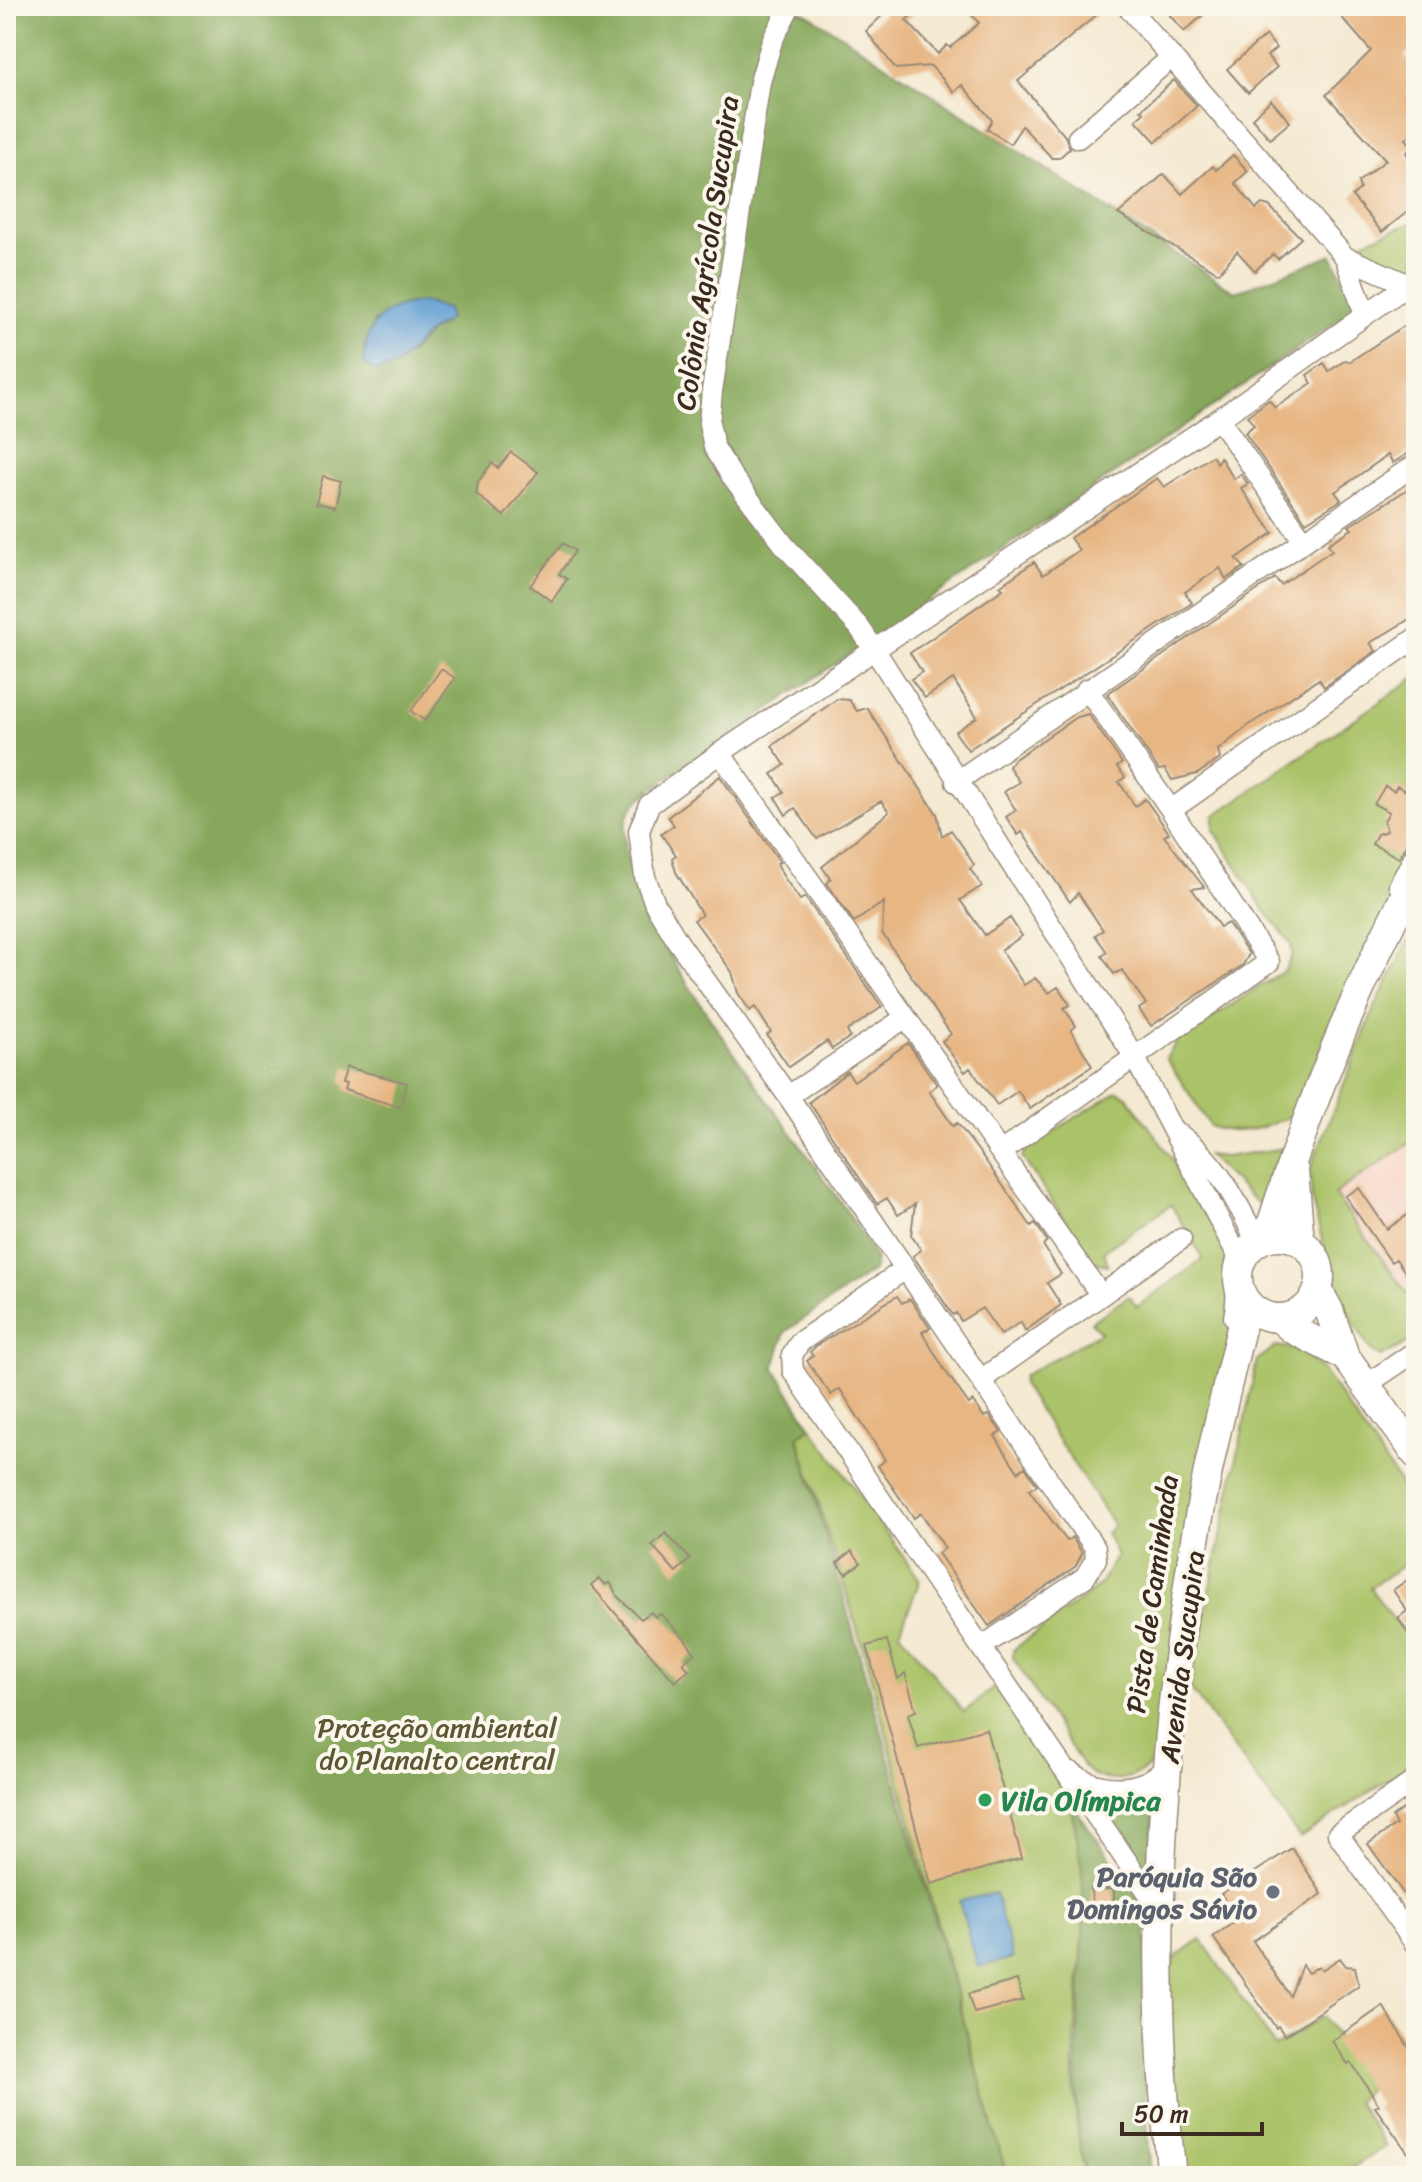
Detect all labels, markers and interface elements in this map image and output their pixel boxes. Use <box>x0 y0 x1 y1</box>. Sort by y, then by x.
street label: Colônia Agrícola Sucupira <box>661 93 753 413</box>
street label: Pista de Caminhada <box>1111 1472 1193 1716</box>
street label: Avenida Sucupira <box>1145 1548 1219 1767</box>
park label: Proteção ambiental do Planalto central <box>317 1703 558 1784</box>
place label: Vila Olímpica <box>1001 1776 1162 1825</box>
marker: Vila Olímpica <box>976 1791 994 1809</box>
place label: Paróquia São Domingos Sávio <box>1067 1852 1258 1933</box>
marker: Paróquia São Domingos Sávio <box>1264 1883 1282 1901</box>
scale bar <box>1122 2086 1262 2136</box>
text: 50 m <box>1134 2093 1189 2135</box>

